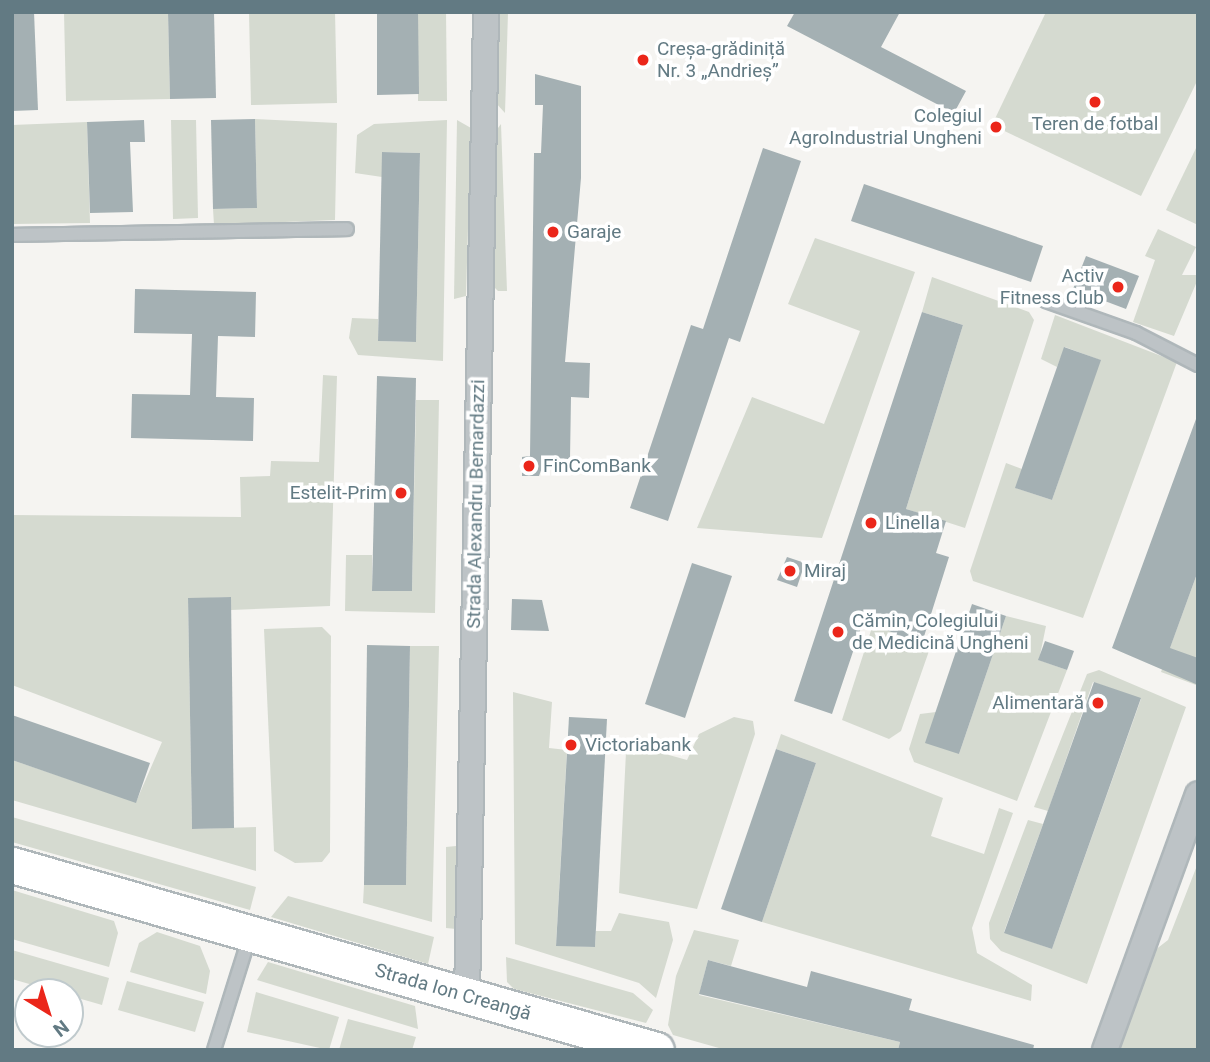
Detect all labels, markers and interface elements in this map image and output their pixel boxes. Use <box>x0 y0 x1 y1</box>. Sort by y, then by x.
place label: Creșa-grădiniță Nr. 3 „Andrieș” <box>657 38 785 82</box>
marker: Creșa-grădiniță Nr. 3 „Andrieș” <box>635 52 651 68</box>
marker: Teren de fotbal <box>1087 94 1103 110</box>
place label: Colegiul AgroIndustrial Ungheni <box>789 105 982 149</box>
place label: Teren de fotbal <box>1032 113 1158 135</box>
marker: Colegiul AgroIndustrial Ungheni <box>988 119 1004 135</box>
place label: Garaje <box>567 221 621 243</box>
marker: Garaje <box>545 224 561 240</box>
place label: Activ Fitness Club <box>1000 265 1104 309</box>
marker: Activ Fitness Club <box>1110 279 1126 295</box>
street label: Strada Alexandru Bernardazzi <box>462 379 490 629</box>
place label: FinComBank <box>543 455 651 477</box>
marker: FinComBank <box>521 458 537 474</box>
place label: Estelit-Prim <box>290 482 387 504</box>
marker: Estelit-Prim <box>393 485 409 501</box>
place label: Linella <box>885 512 940 534</box>
marker: Linella <box>863 515 879 531</box>
place label: Miraj <box>804 560 846 582</box>
marker: Miraj <box>782 563 798 579</box>
place label: Cămin, Colegiului de Medicină Ungheni <box>852 610 1029 654</box>
marker: Cămin, Colegiului de Medicină Ungheni <box>830 624 846 640</box>
place label: Alimentară <box>992 692 1084 714</box>
marker: Alimentară <box>1090 695 1106 711</box>
place label: Victoriabank <box>585 734 691 756</box>
marker: Victoriabank <box>563 737 579 753</box>
street label: Strada Ion Creangă <box>372 959 534 1025</box>
north arrow <box>14 978 84 1048</box>
text: N <box>49 1015 73 1042</box>

